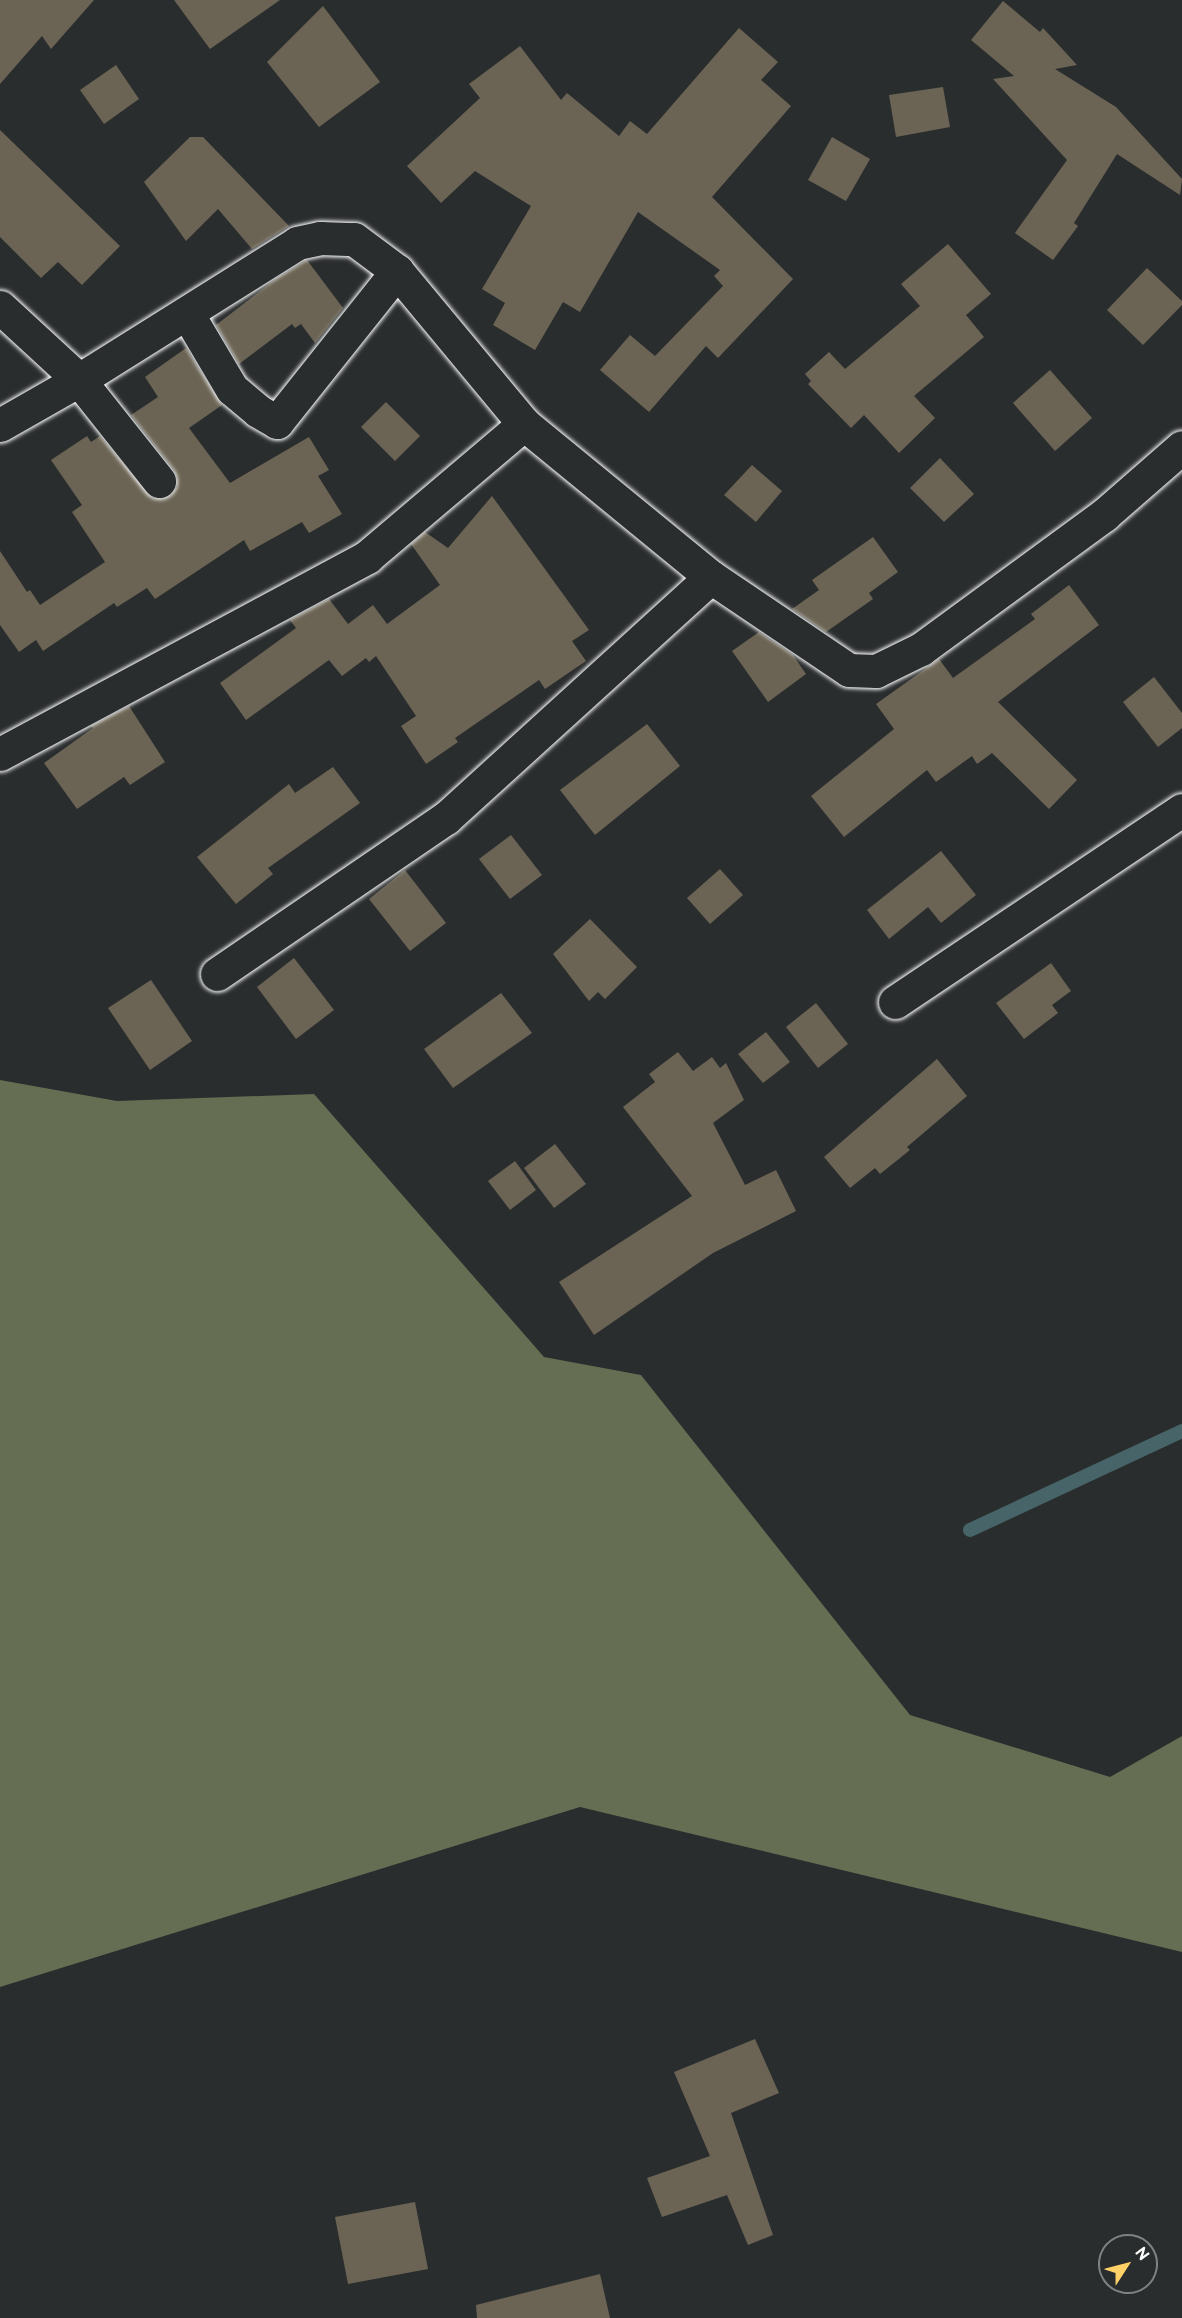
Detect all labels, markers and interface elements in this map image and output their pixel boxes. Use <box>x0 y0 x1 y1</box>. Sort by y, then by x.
north arrow <box>1098 2234 1158 2294</box>
text: N <box>1130 2244 1153 2265</box>

